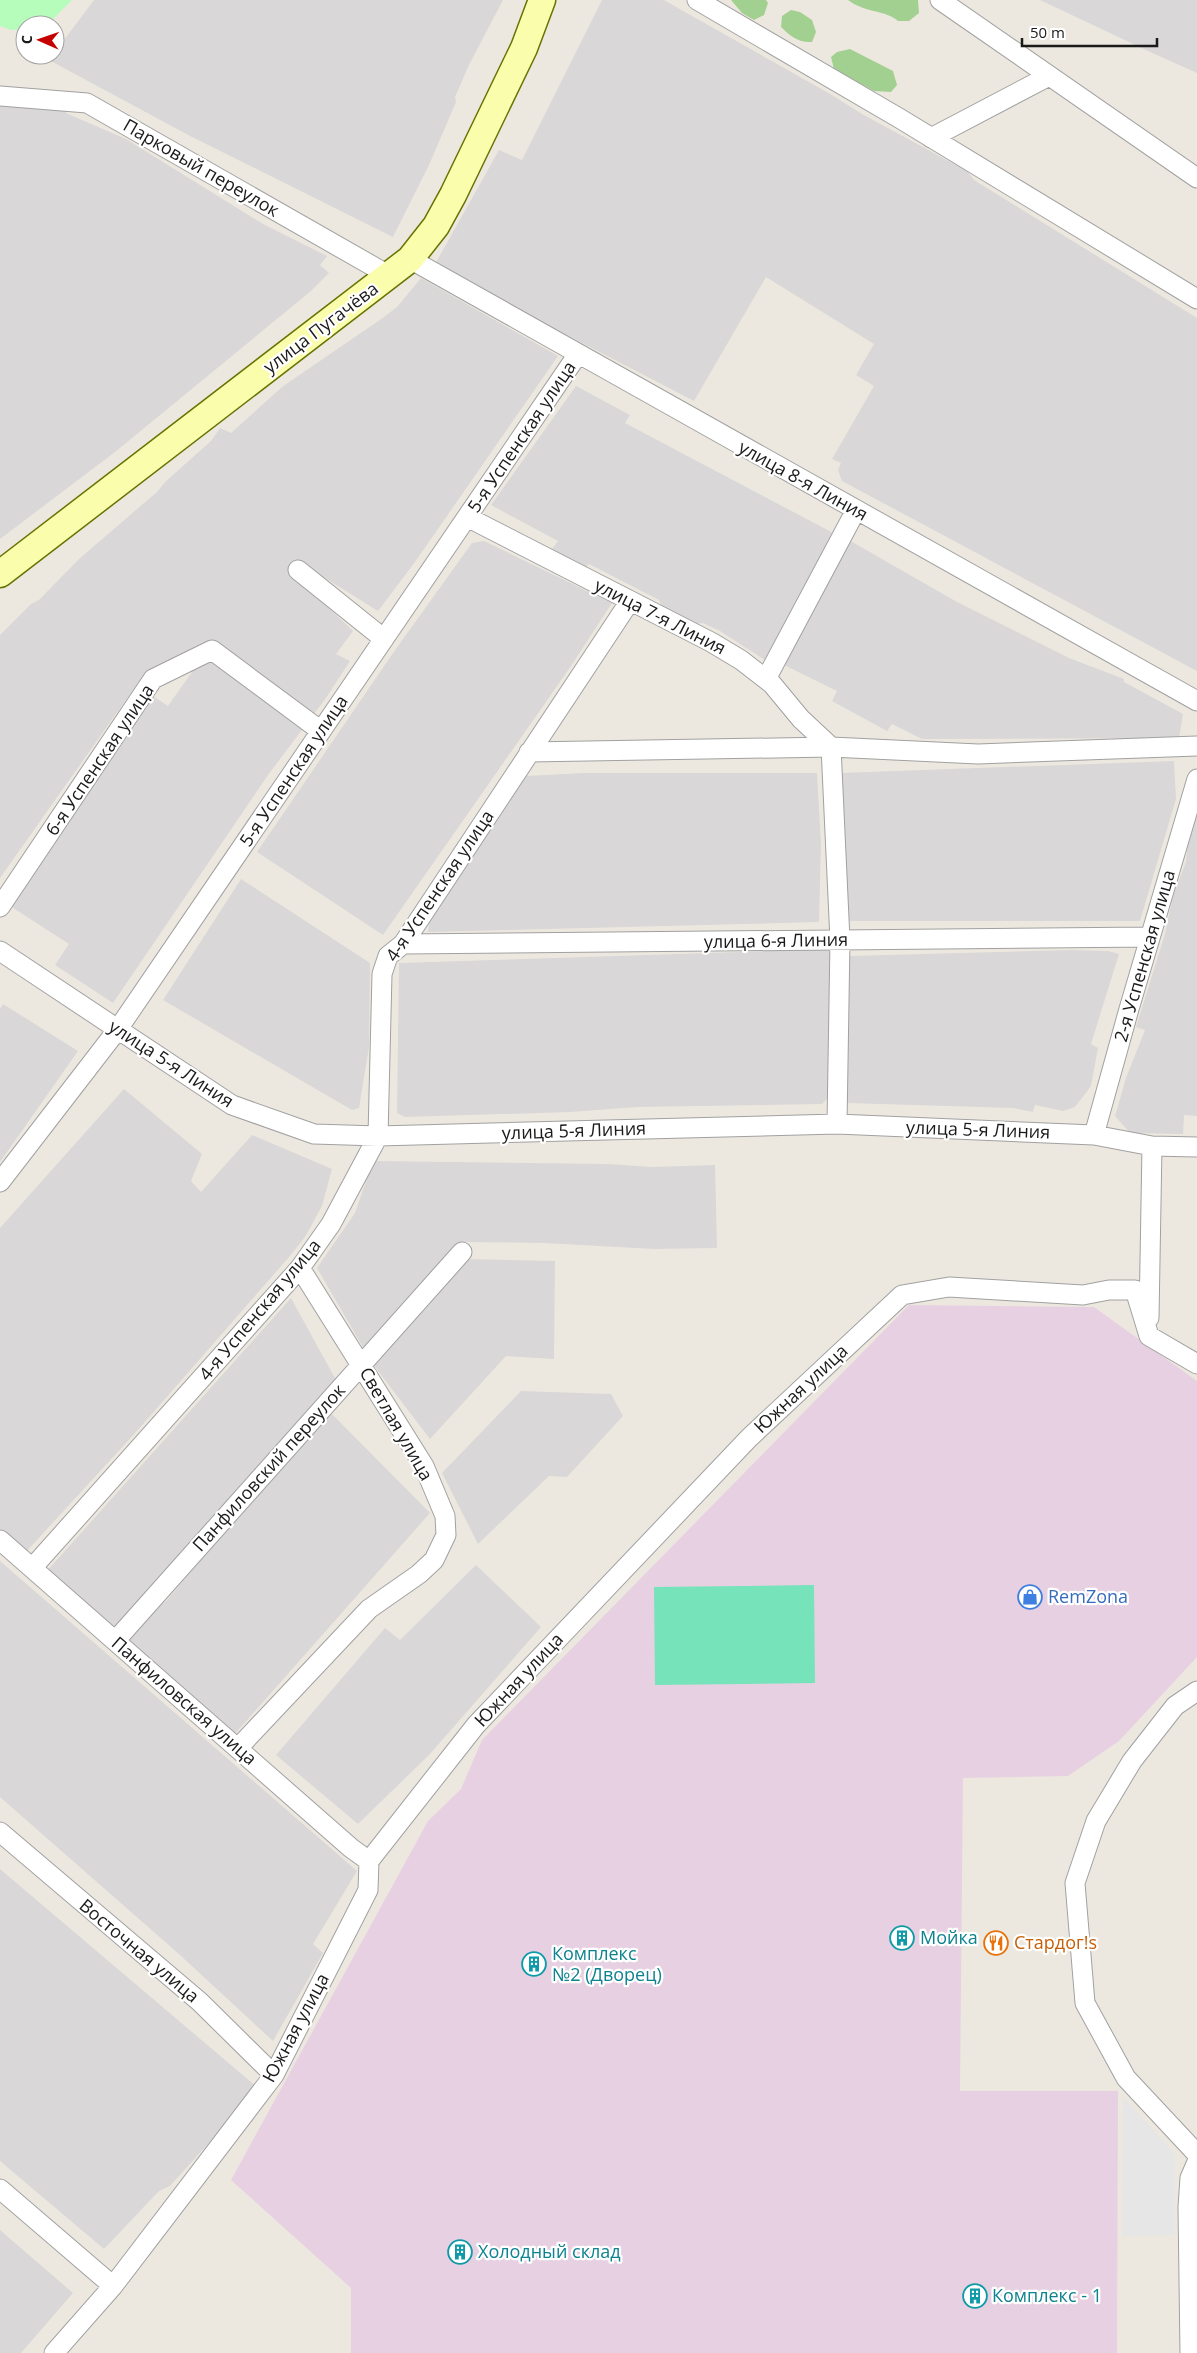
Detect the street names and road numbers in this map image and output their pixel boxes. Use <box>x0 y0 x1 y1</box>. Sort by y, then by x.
street label: Парковый переулок <box>119 113 284 222</box>
street label: улица Пугачёва <box>258 276 383 378</box>
street label: 5-я Успенская улица <box>462 356 581 517</box>
street label: улица 8-я Линия <box>735 435 872 526</box>
street label: улица 7-я Линия <box>591 573 730 660</box>
street label: 6-я Успенская улица <box>40 679 159 840</box>
street label: 5-я Успенская улица <box>234 690 353 851</box>
street label: 4-я Успенская улица <box>380 805 499 966</box>
street label: 2-я Успенская улица <box>1108 867 1180 1044</box>
street label: улица 6-я Линия <box>704 927 848 953</box>
street label: улица 5-я Линия <box>104 1014 239 1113</box>
street label: улица 5-я Линия <box>905 1114 1051 1144</box>
street label: улица 5-я Линия <box>501 1115 647 1145</box>
street label: 4-я Успенская улица <box>193 1234 326 1385</box>
street label: Южная улица <box>748 1339 852 1438</box>
street label: Светлая улица <box>355 1362 439 1485</box>
street label: Панфиловский переулок <box>187 1378 350 1556</box>
street label: Южная улица <box>469 1627 568 1731</box>
street label: Панфиловская улица <box>107 1631 262 1770</box>
street label: Восточная улица <box>75 1893 205 2007</box>
street label: Южная улица <box>256 1969 334 2086</box>

